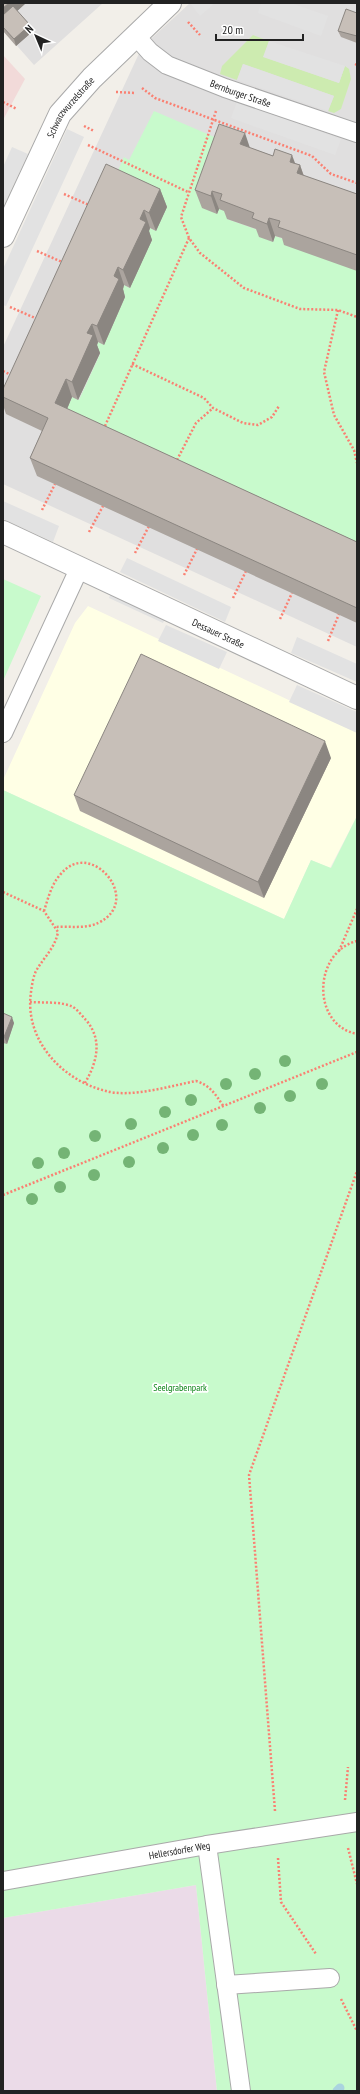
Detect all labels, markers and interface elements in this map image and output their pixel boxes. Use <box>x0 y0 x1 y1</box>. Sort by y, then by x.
north arrow <box>16 16 56 56</box>
scale bar <box>216 16 303 42</box>
text: N <box>22 22 36 36</box>
text: 20 m <box>222 22 243 37</box>
street label: Schwarzwurzelstraße <box>44 74 97 140</box>
street label: Bernburger Straße <box>208 77 273 110</box>
street label: Dessauer Straße <box>190 616 247 651</box>
park label: Seelgrabenpark <box>153 1381 207 1394</box>
street label: Hellersdorfer Weg <box>148 1839 211 1862</box>

